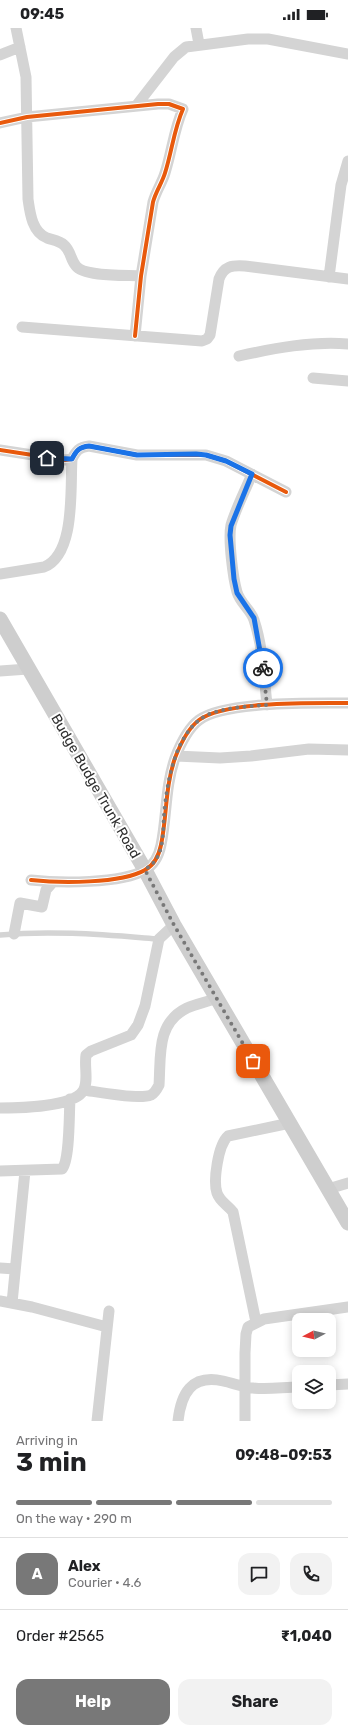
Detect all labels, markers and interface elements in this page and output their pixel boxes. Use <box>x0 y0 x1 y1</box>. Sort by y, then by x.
text: 09:45 <box>20 5 64 23</box>
pin <box>30 441 64 475</box>
icon: home <box>36 447 58 469</box>
courier <box>243 648 283 688</box>
icon: bike <box>252 657 274 679</box>
street label: Budge Budge Trunk Road <box>47 711 144 862</box>
pin <box>236 1044 270 1078</box>
icon: bag <box>242 1050 264 1072</box>
north arrow <box>292 1313 336 1357</box>
map controls <box>292 1313 336 1409</box>
button: layers <box>292 1365 336 1409</box>
text: Arriving in <box>16 1433 78 1448</box>
text: 09:48–09:53 <box>235 1446 332 1464</box>
text: 3 min <box>16 1447 87 1478</box>
text: On the way · 290 m <box>16 1511 132 1526</box>
button: chat <box>238 1553 280 1595</box>
button: phone <box>290 1553 332 1595</box>
text: Alex <box>68 1557 101 1575</box>
text: A <box>32 1565 42 1583</box>
text: Courier · 4.6 <box>68 1575 141 1590</box>
text: Order #2565 <box>16 1627 104 1645</box>
text: ₹1,040 <box>281 1627 332 1645</box>
button: Help <box>16 1679 170 1725</box>
button: Share <box>178 1679 332 1725</box>

